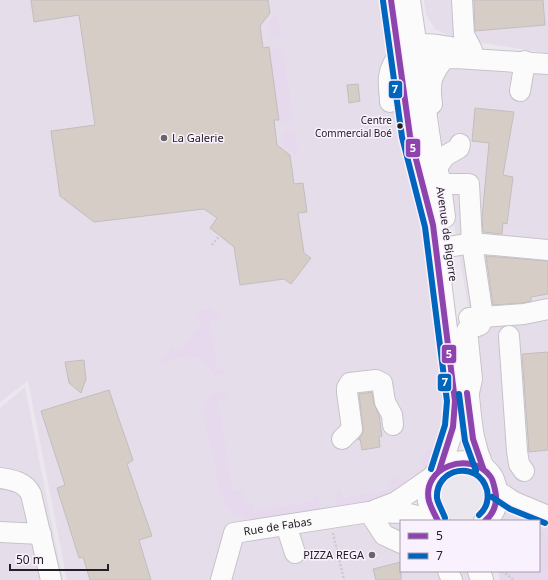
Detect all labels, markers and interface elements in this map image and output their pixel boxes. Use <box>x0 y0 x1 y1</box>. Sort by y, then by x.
line badge: 7 <box>388 80 403 99</box>
text: 7 <box>392 81 398 96</box>
place label: Centre Commercial Boé <box>315 113 392 140</box>
marker: Centre Commercial Boé <box>395 121 405 131</box>
place label: La Galerie <box>172 130 224 145</box>
marker: La Galerie <box>159 133 169 143</box>
line badge: 5 <box>405 138 421 158</box>
text: 5 <box>410 140 416 155</box>
street label: Avenue de Bigorre <box>433 185 462 282</box>
line badge: 5 <box>441 344 457 364</box>
text: 5 <box>446 346 452 361</box>
line badge: 7 <box>437 373 452 392</box>
text: 7 <box>442 374 448 389</box>
street label: Rue de Fabas <box>243 513 313 538</box>
legend <box>400 520 540 572</box>
text: 5 <box>436 527 443 544</box>
scale bar <box>10 546 108 572</box>
place label: PIZZA REGA <box>303 547 365 562</box>
text: 7 <box>436 547 443 564</box>
marker: PIZZA REGA <box>367 550 377 560</box>
text: 50 m <box>16 551 44 568</box>

